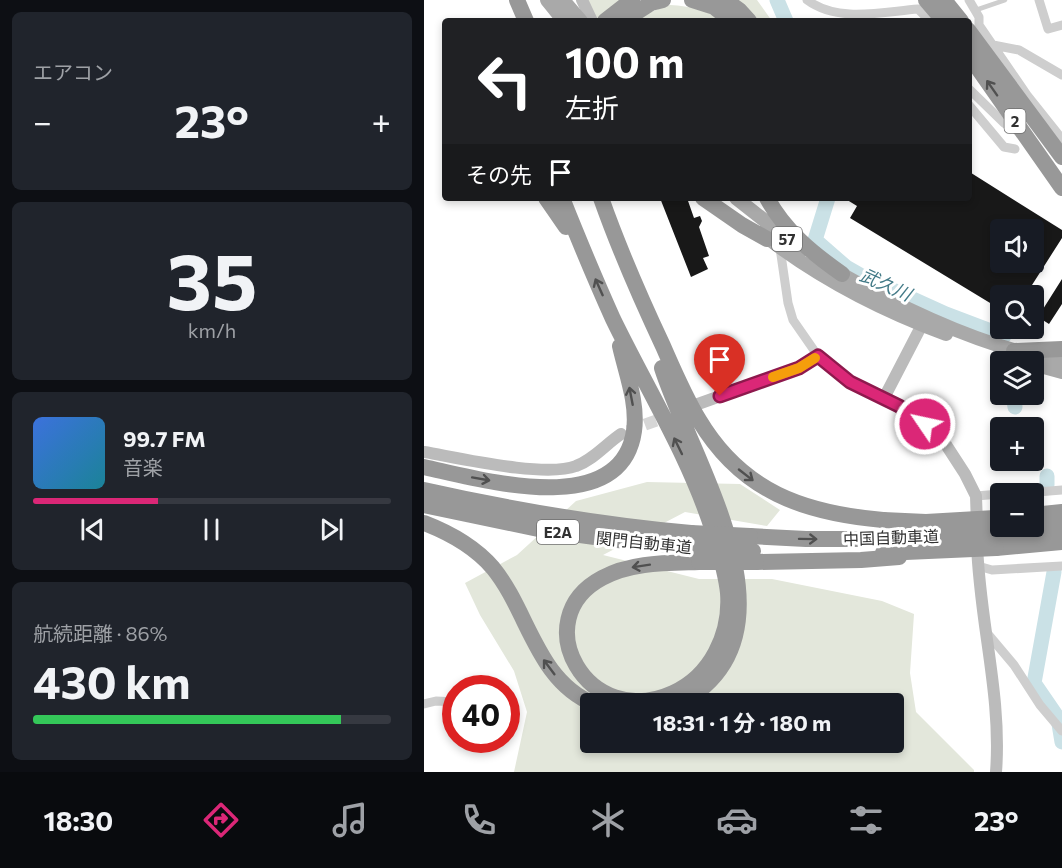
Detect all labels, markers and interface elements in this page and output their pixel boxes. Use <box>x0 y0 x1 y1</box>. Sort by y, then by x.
text: 100 m <box>565 35 685 87</box>
icon: left <box>466 42 544 120</box>
text: エアコン <box>33 60 113 84</box>
one-way arrow <box>986 80 998 97</box>
text: 左折 <box>565 91 619 124</box>
text: 23° <box>175 92 249 147</box>
text: − <box>33 100 52 141</box>
text: + <box>372 100 391 141</box>
road number: 2 <box>1004 109 1026 133</box>
icon: arrive <box>544 156 577 189</box>
text: その先 <box>466 161 532 188</box>
map controls <box>990 219 1044 537</box>
button: sound <box>990 219 1044 273</box>
road number: 57 <box>772 227 802 251</box>
text: 35 <box>167 231 257 326</box>
water label: 武久川 <box>857 263 917 306</box>
one-way arrow <box>593 278 604 296</box>
button: search <box>990 285 1044 339</box>
text: km/h <box>188 318 236 342</box>
pin <box>694 334 745 396</box>
icon: arrive <box>703 343 736 376</box>
button: layers <box>990 351 1044 405</box>
one-way arrow <box>625 387 636 407</box>
position arrow <box>893 392 957 456</box>
button: + <box>990 417 1044 471</box>
text: 99.7 FM <box>123 425 206 452</box>
one-way arrow <box>672 438 683 456</box>
text: 音楽 <box>123 455 163 479</box>
one-way arrow <box>738 469 754 482</box>
one-way arrow <box>471 473 491 484</box>
button: − <box>990 483 1044 537</box>
icon: previous <box>76 513 109 546</box>
icon: pause <box>195 513 228 546</box>
icon: next <box>315 513 348 546</box>
road number: E2A <box>537 520 579 544</box>
street label: 中国自動車道 <box>843 526 939 548</box>
street label: 関門自動車道 <box>595 528 693 556</box>
one-way arrow <box>797 533 817 545</box>
one-way arrow <box>631 561 651 572</box>
text: 航続距離 · 86% <box>33 621 167 645</box>
text: 430 km <box>33 653 190 708</box>
one-way arrow <box>543 659 556 675</box>
speed limit sign: 40 <box>442 675 520 753</box>
text: 18:31 · 1 分 · 180 m <box>653 709 831 736</box>
icon: directions <box>200 799 242 841</box>
icon: music <box>329 799 371 841</box>
icon: phone <box>458 799 500 841</box>
icon: climate <box>587 799 629 841</box>
icon: car <box>716 799 758 841</box>
icon: filters <box>845 799 887 841</box>
text: 18:30 <box>43 804 113 837</box>
text: 23° <box>974 804 1018 837</box>

